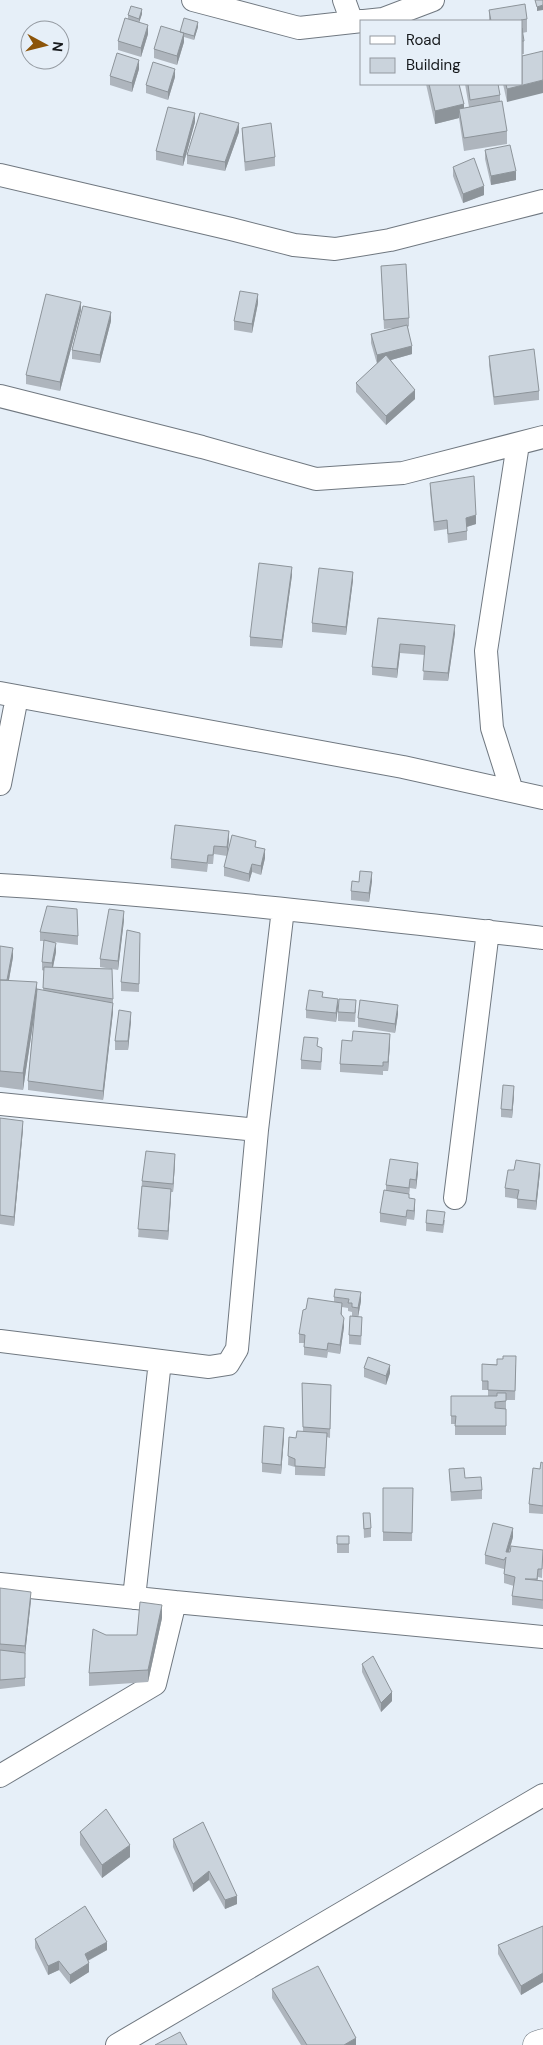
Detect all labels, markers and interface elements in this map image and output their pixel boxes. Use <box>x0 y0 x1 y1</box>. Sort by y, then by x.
north arrow <box>20 20 70 70</box>
legend <box>360 20 523 85</box>
text: Road <box>406 30 441 50</box>
text: N <box>48 40 67 53</box>
text: Building <box>406 55 461 75</box>

